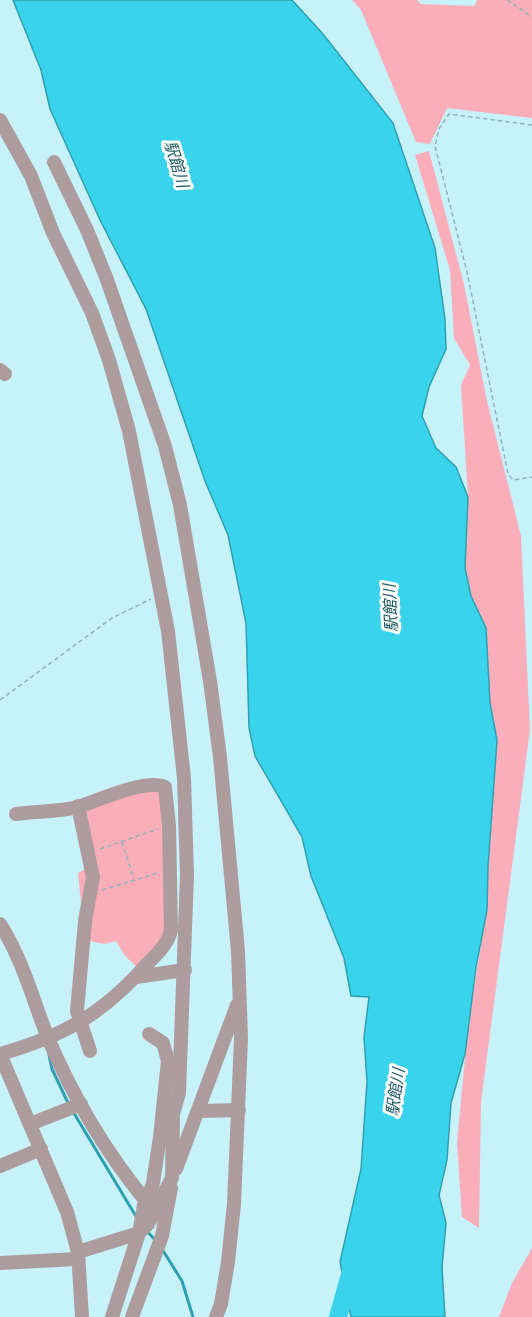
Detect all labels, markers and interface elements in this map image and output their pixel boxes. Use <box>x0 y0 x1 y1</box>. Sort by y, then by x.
water label: 駅館川 <box>160 138 194 192</box>
water label: 駅館川 <box>379 582 401 632</box>
water label: 駅館川 <box>382 1065 409 1117</box>

